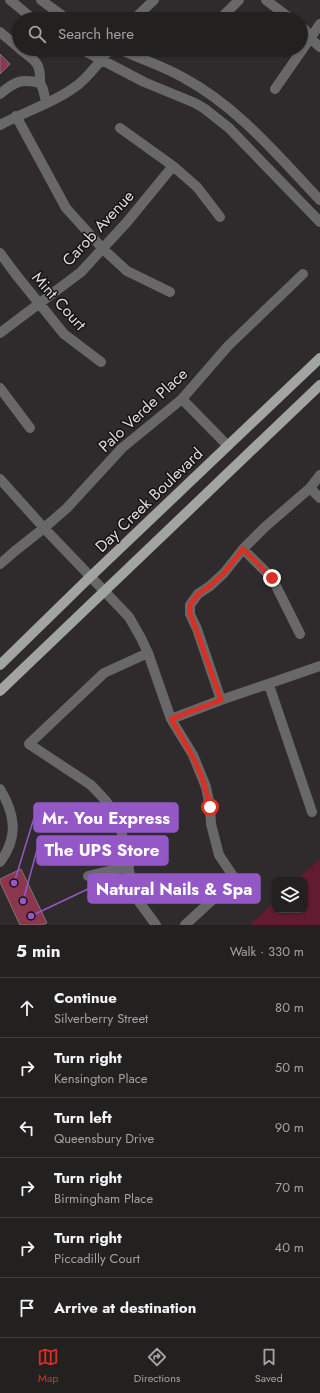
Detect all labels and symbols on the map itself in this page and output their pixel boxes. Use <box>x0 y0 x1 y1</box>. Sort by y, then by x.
street label: Carob Avenue <box>57 185 139 271</box>
street label: Mint Court <box>27 267 92 335</box>
street label: Palo Verde Place <box>93 363 193 457</box>
street label: Day Creek Boulevard <box>90 442 208 558</box>
route end <box>263 569 281 587</box>
route start <box>201 798 219 816</box>
callout: Mr. You Express <box>34 803 178 832</box>
text: Mr. You Express <box>42 806 170 830</box>
callout: The UPS Store <box>37 836 168 865</box>
text: The UPS Store <box>45 838 160 862</box>
callout: Natural Nails & Spa <box>88 874 260 903</box>
text: Natural Nails & Spa <box>96 877 252 901</box>

